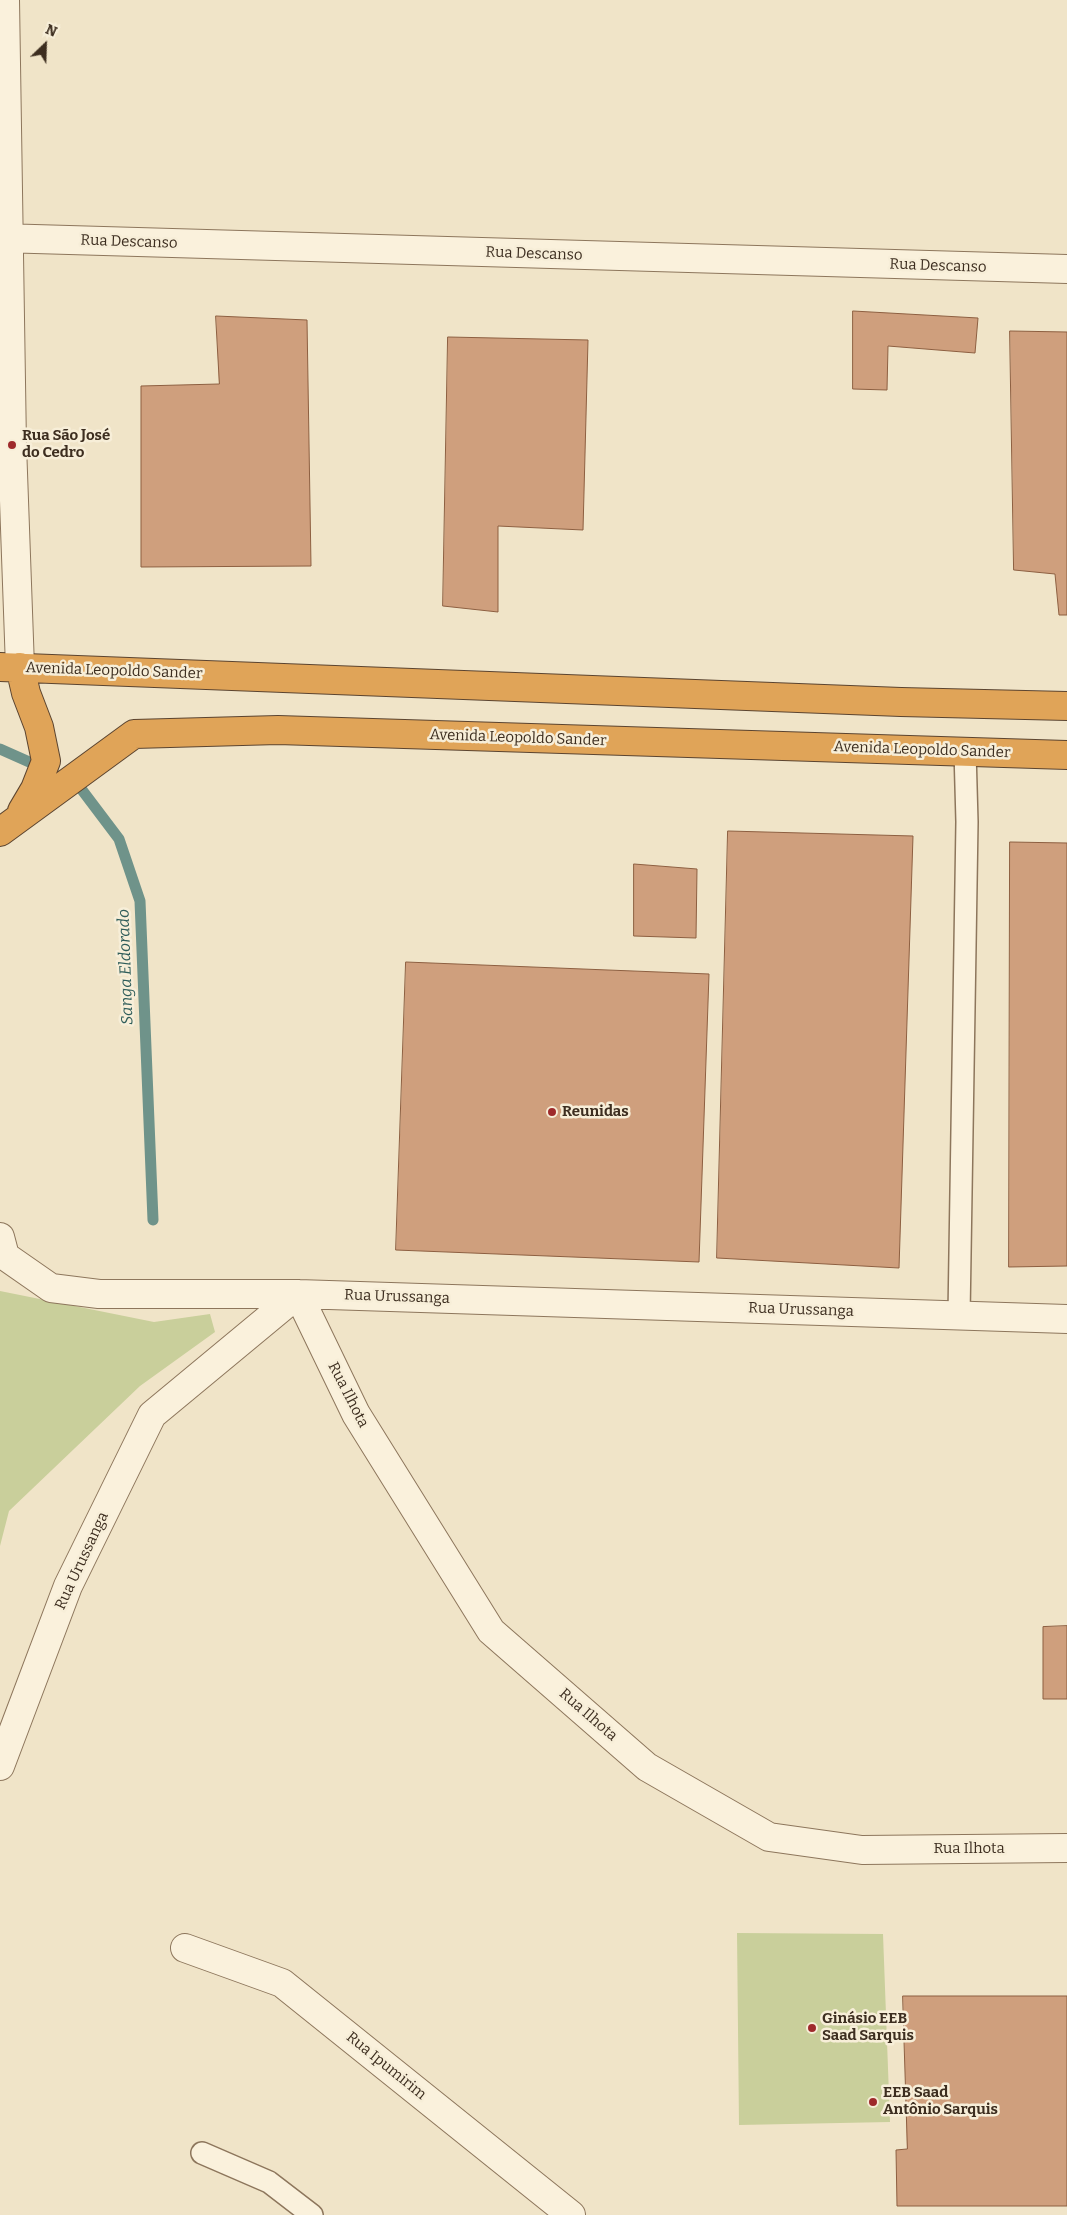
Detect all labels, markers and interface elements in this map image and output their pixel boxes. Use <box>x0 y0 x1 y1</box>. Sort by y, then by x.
north arrow <box>20 20 70 70</box>
text: N <box>43 21 60 41</box>
street label: Rua Descanso <box>80 231 178 253</box>
street label: Rua Descanso <box>485 243 583 265</box>
street label: Rua Descanso <box>889 255 987 277</box>
place label: Rua São José do Cedro <box>22 427 110 462</box>
marker: Rua São José do Cedro <box>6 439 18 451</box>
street label: Avenida Leopoldo Sander <box>25 659 203 683</box>
street label: Avenida Leopoldo Sander <box>429 726 607 750</box>
street label: Avenida Leopoldo Sander <box>833 738 1011 762</box>
water label: Sanga Eldorado <box>114 909 138 1025</box>
place label: Reunidas <box>562 1103 629 1121</box>
marker: Reunidas <box>546 1106 558 1118</box>
street label: Rua Urussanga <box>344 1286 450 1308</box>
street label: Rua Urussanga <box>748 1299 854 1321</box>
street label: Rua Ilhota <box>324 1359 372 1431</box>
street label: Rua Urussanga <box>52 1509 112 1613</box>
street label: Rua Ilhota <box>555 1685 621 1745</box>
street label: Rua Ilhota <box>933 1840 1005 1858</box>
place label: Ginásio EEB Saad Sarquis <box>822 2010 914 2045</box>
marker: Ginásio EEB Saad Sarquis <box>806 2022 818 2034</box>
street label: Rua Ipumirim <box>342 2028 430 2104</box>
place label: EEB Saad Antônio Sarquis <box>883 2084 998 2119</box>
marker: EEB Saad Antônio Sarquis <box>867 2096 879 2108</box>

